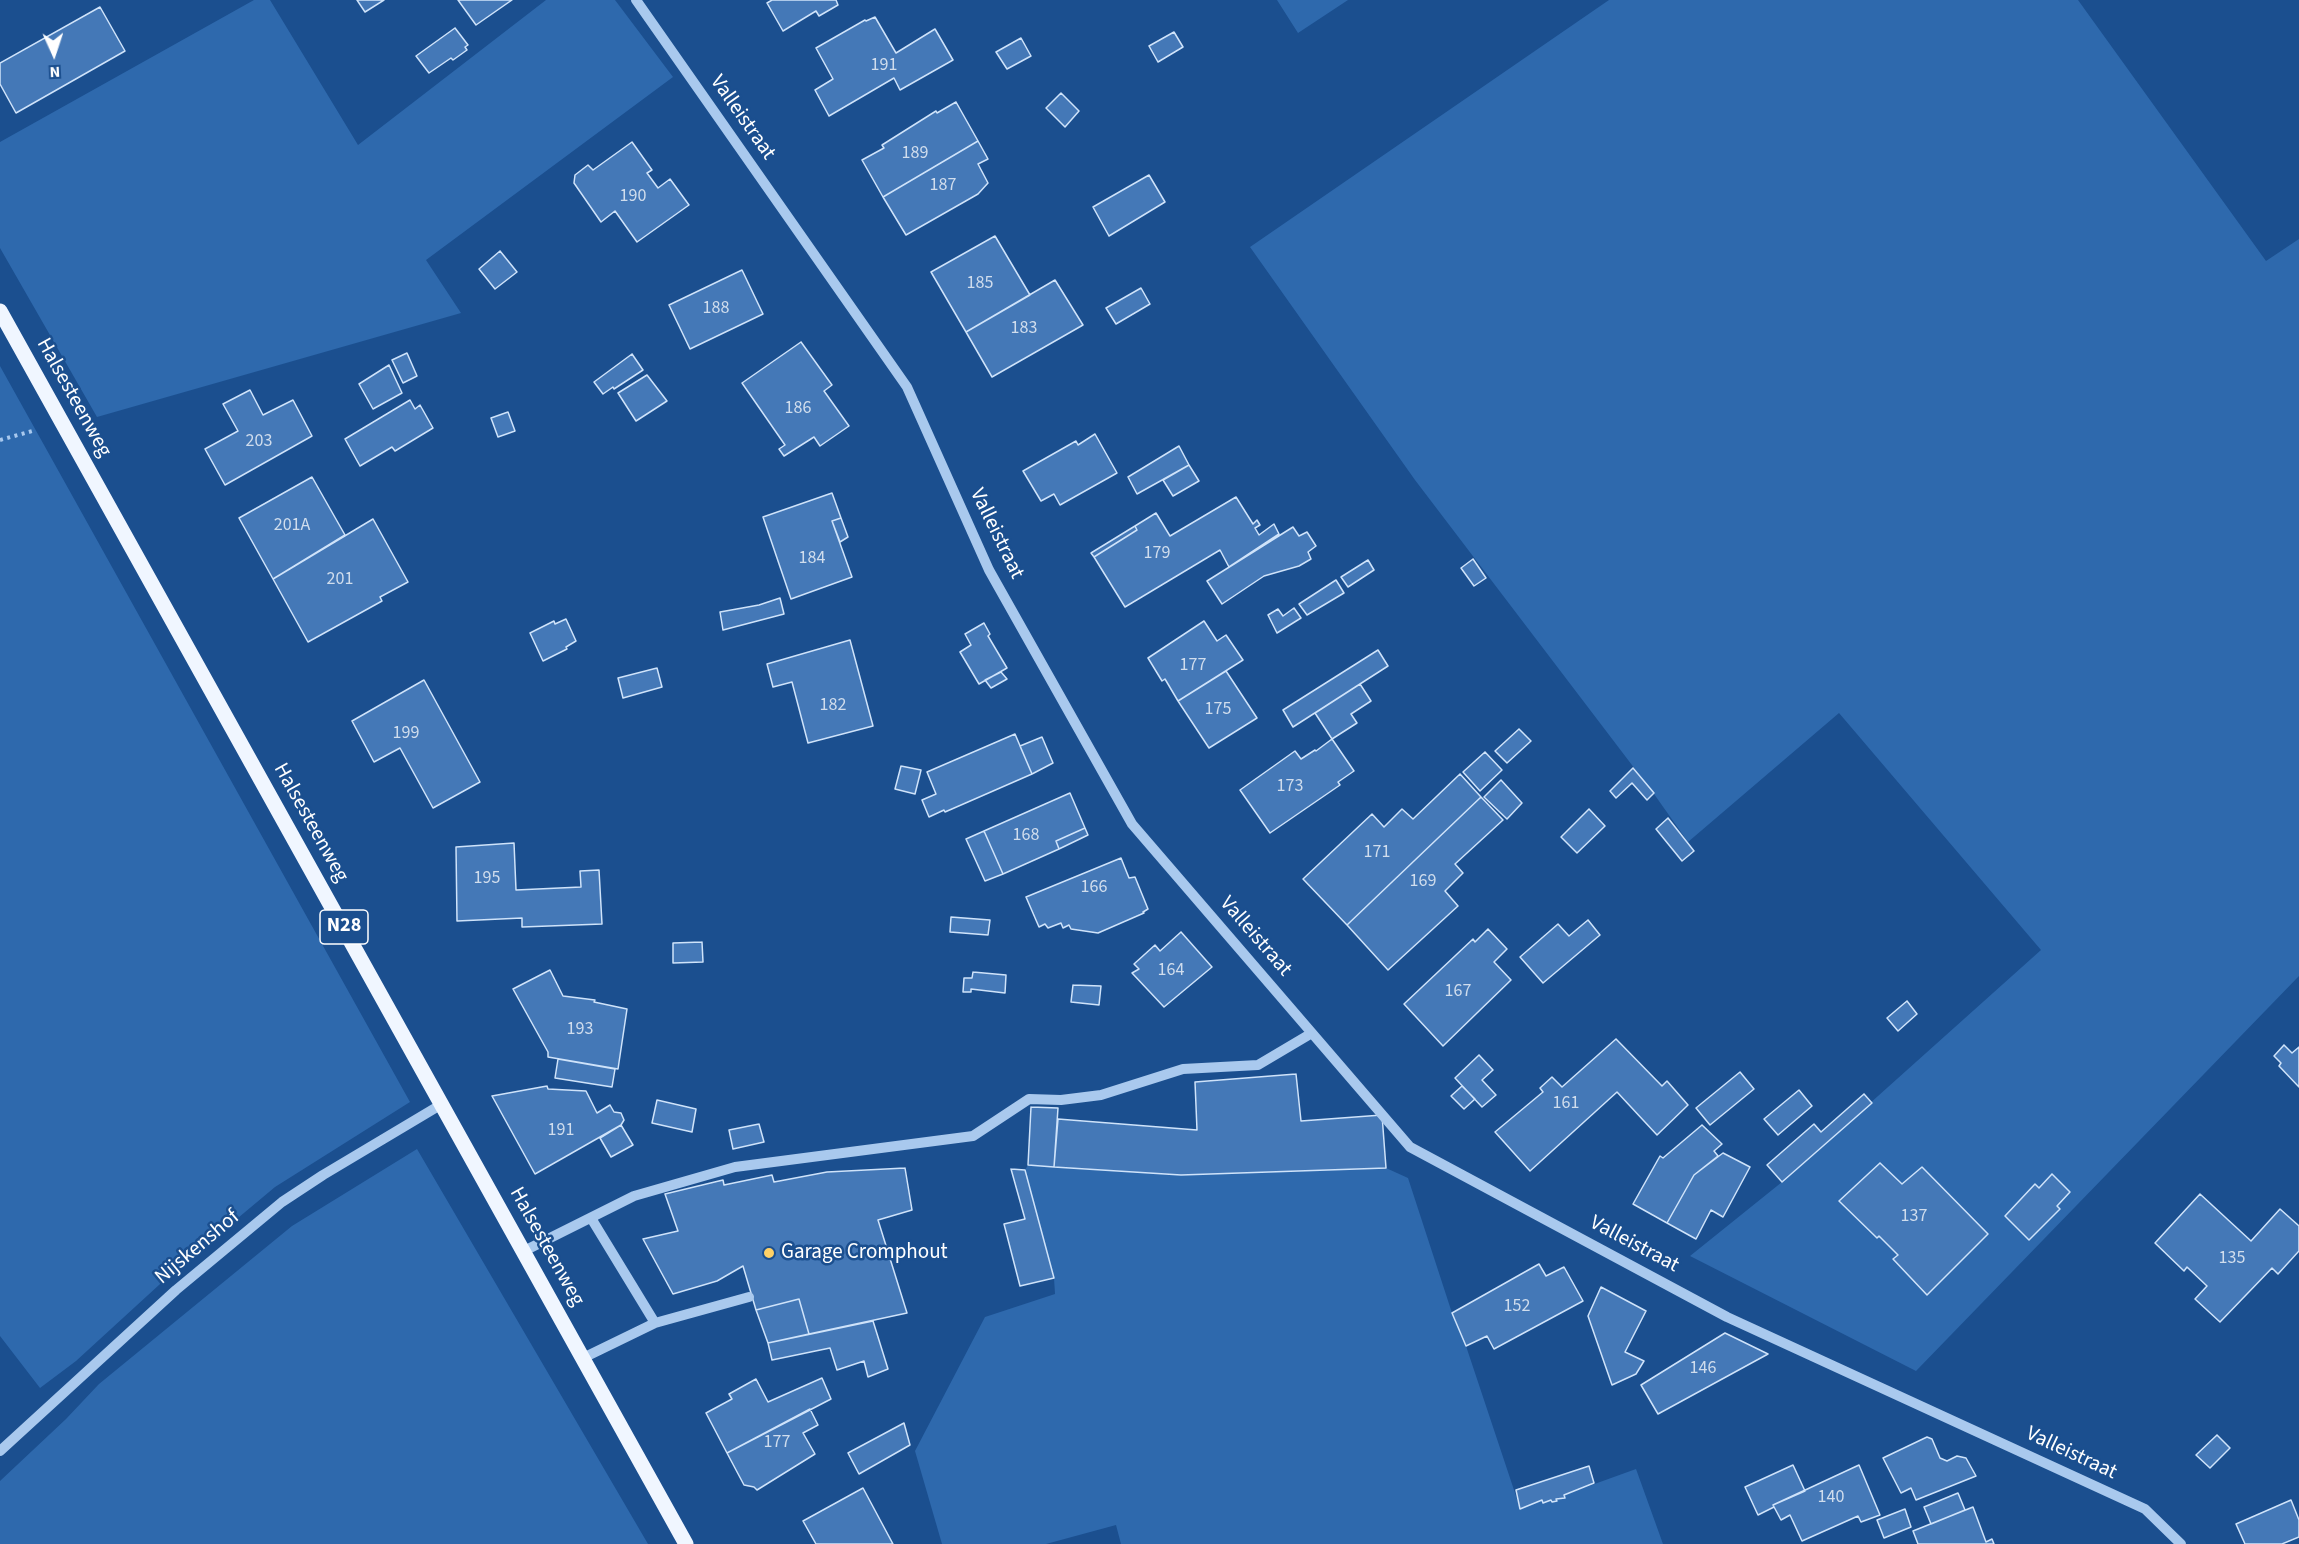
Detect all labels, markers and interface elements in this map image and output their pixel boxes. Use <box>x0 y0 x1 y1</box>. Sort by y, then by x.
north arrow <box>24 24 84 84</box>
house number: 191 <box>871 55 897 77</box>
text: N <box>49 61 61 83</box>
street label: Valleistraat <box>704 71 780 165</box>
house number: 189 <box>902 143 928 165</box>
house number: 187 <box>930 175 956 197</box>
house number: 190 <box>620 186 646 208</box>
house number: 185 <box>967 273 993 295</box>
house number: 188 <box>703 298 729 320</box>
house number: 183 <box>1011 318 1037 340</box>
street label: Halsesteenweg <box>30 334 116 462</box>
house number: 186 <box>785 398 811 420</box>
house number: 203 <box>246 431 272 453</box>
street label: Valleistraat <box>963 485 1029 583</box>
house number: 201A <box>274 515 310 537</box>
house number: 179 <box>1144 543 1170 565</box>
house number: 184 <box>799 548 825 570</box>
house number: 201 <box>327 569 353 591</box>
house number: 177 <box>1180 655 1206 677</box>
house number: 182 <box>820 695 846 717</box>
house number: 175 <box>1205 699 1231 721</box>
house number: 199 <box>393 723 419 745</box>
street label: Halsesteenweg <box>267 759 353 887</box>
house number: 173 <box>1277 776 1303 798</box>
house number: 168 <box>1013 825 1039 847</box>
house number: 171 <box>1364 842 1390 864</box>
house number: 195 <box>474 868 500 890</box>
house number: 169 <box>1410 871 1436 893</box>
house number: 166 <box>1081 877 1107 899</box>
street label: Valleistraat <box>1214 892 1296 982</box>
road number: N28 <box>320 910 368 944</box>
house number: 164 <box>1158 960 1184 982</box>
house number: 167 <box>1445 981 1471 1003</box>
house number: 193 <box>567 1019 593 1041</box>
house number: 161 <box>1553 1093 1579 1115</box>
house number: 191 <box>548 1120 574 1142</box>
street label: Halsesteenweg <box>503 1183 589 1311</box>
street label: Nijskenshof <box>151 1205 245 1291</box>
house number: 137 <box>1901 1206 1927 1228</box>
street label: Valleistraat <box>1585 1211 1683 1279</box>
place label: Garage Cromphout <box>781 1240 948 1266</box>
marker: Garage Cromphout <box>762 1246 776 1260</box>
house number: 135 <box>2219 1248 2245 1270</box>
house number: 152 <box>1504 1296 1530 1318</box>
house number: 146 <box>1690 1358 1716 1380</box>
street label: Valleistraat <box>2022 1422 2120 1486</box>
house number: 177 <box>764 1432 790 1454</box>
house number: 140 <box>1818 1487 1844 1509</box>

